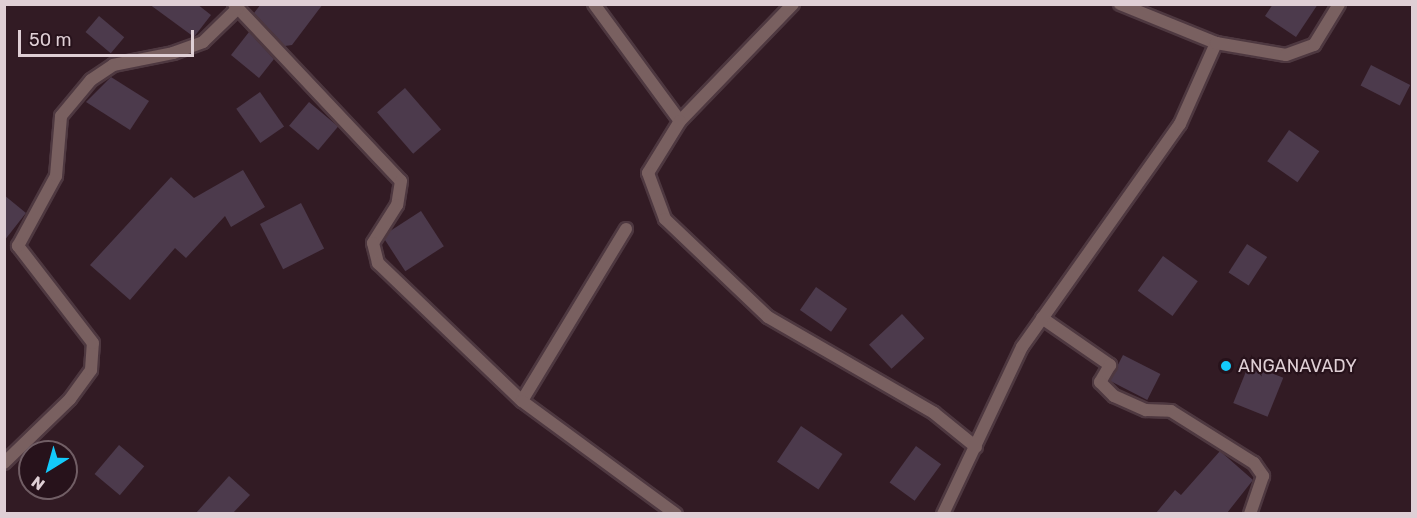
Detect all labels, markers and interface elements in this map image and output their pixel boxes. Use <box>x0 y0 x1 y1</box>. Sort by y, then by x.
scale bar <box>21 18 196 56</box>
text: 50 m <box>29 29 72 51</box>
place label: ANGANAVADY <box>1238 355 1357 377</box>
marker: ANGANAVADY <box>1219 359 1233 373</box>
north arrow <box>18 440 78 500</box>
text: N <box>28 472 48 494</box>

